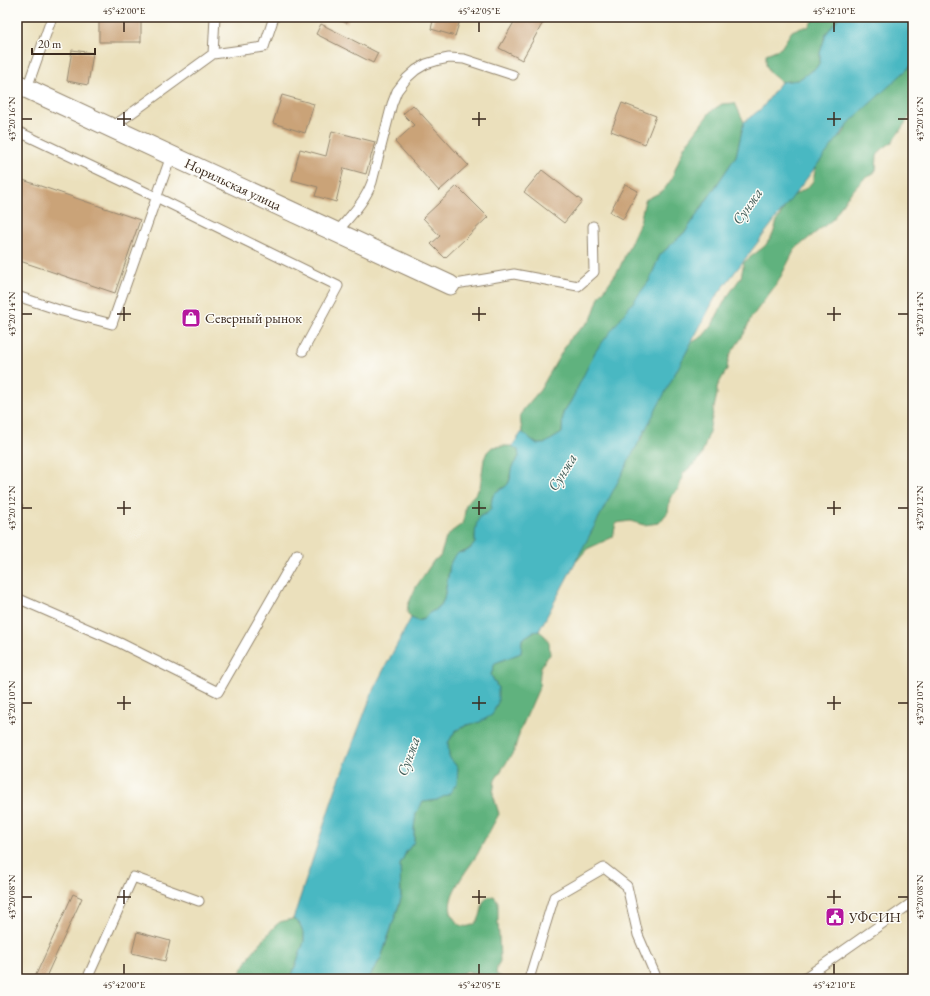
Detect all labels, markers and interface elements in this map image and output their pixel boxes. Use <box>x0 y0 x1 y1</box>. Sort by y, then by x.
text: 45°42'00"E <box>103 4 146 17</box>
text: 45°42'05"E <box>458 4 501 17</box>
text: 45°42'10"E <box>813 4 856 17</box>
scale bar <box>32 30 95 56</box>
text: 20 m <box>38 36 62 52</box>
text: 43°20'16"N <box>5 96 18 141</box>
text: 43°20'16"N <box>913 96 926 141</box>
street label: Норильская улица <box>182 154 285 214</box>
water label: Сунжа <box>728 184 766 228</box>
text: 43°20'14"N <box>5 291 18 336</box>
text: 43°20'14"N <box>913 291 926 336</box>
shop icon: Северный рынок <box>180 307 202 329</box>
place label: Северный рынок <box>205 309 302 327</box>
water label: Сунжа <box>543 450 581 494</box>
text: 43°20'12"N <box>5 485 18 530</box>
text: 43°20'12"N <box>913 485 926 530</box>
text: 43°20'10"N <box>5 680 18 725</box>
text: 43°20'10"N <box>913 680 926 725</box>
water label: Сунжа <box>392 734 424 778</box>
text: 43°20'08"N <box>5 874 18 919</box>
text: 43°20'08"N <box>913 874 926 919</box>
public building icon: УФСИН <box>824 906 846 928</box>
place label: УФСИН <box>848 908 901 926</box>
text: 45°42'00"E <box>103 978 146 991</box>
text: 45°42'05"E <box>458 978 501 991</box>
text: 45°42'10"E <box>813 978 856 991</box>

